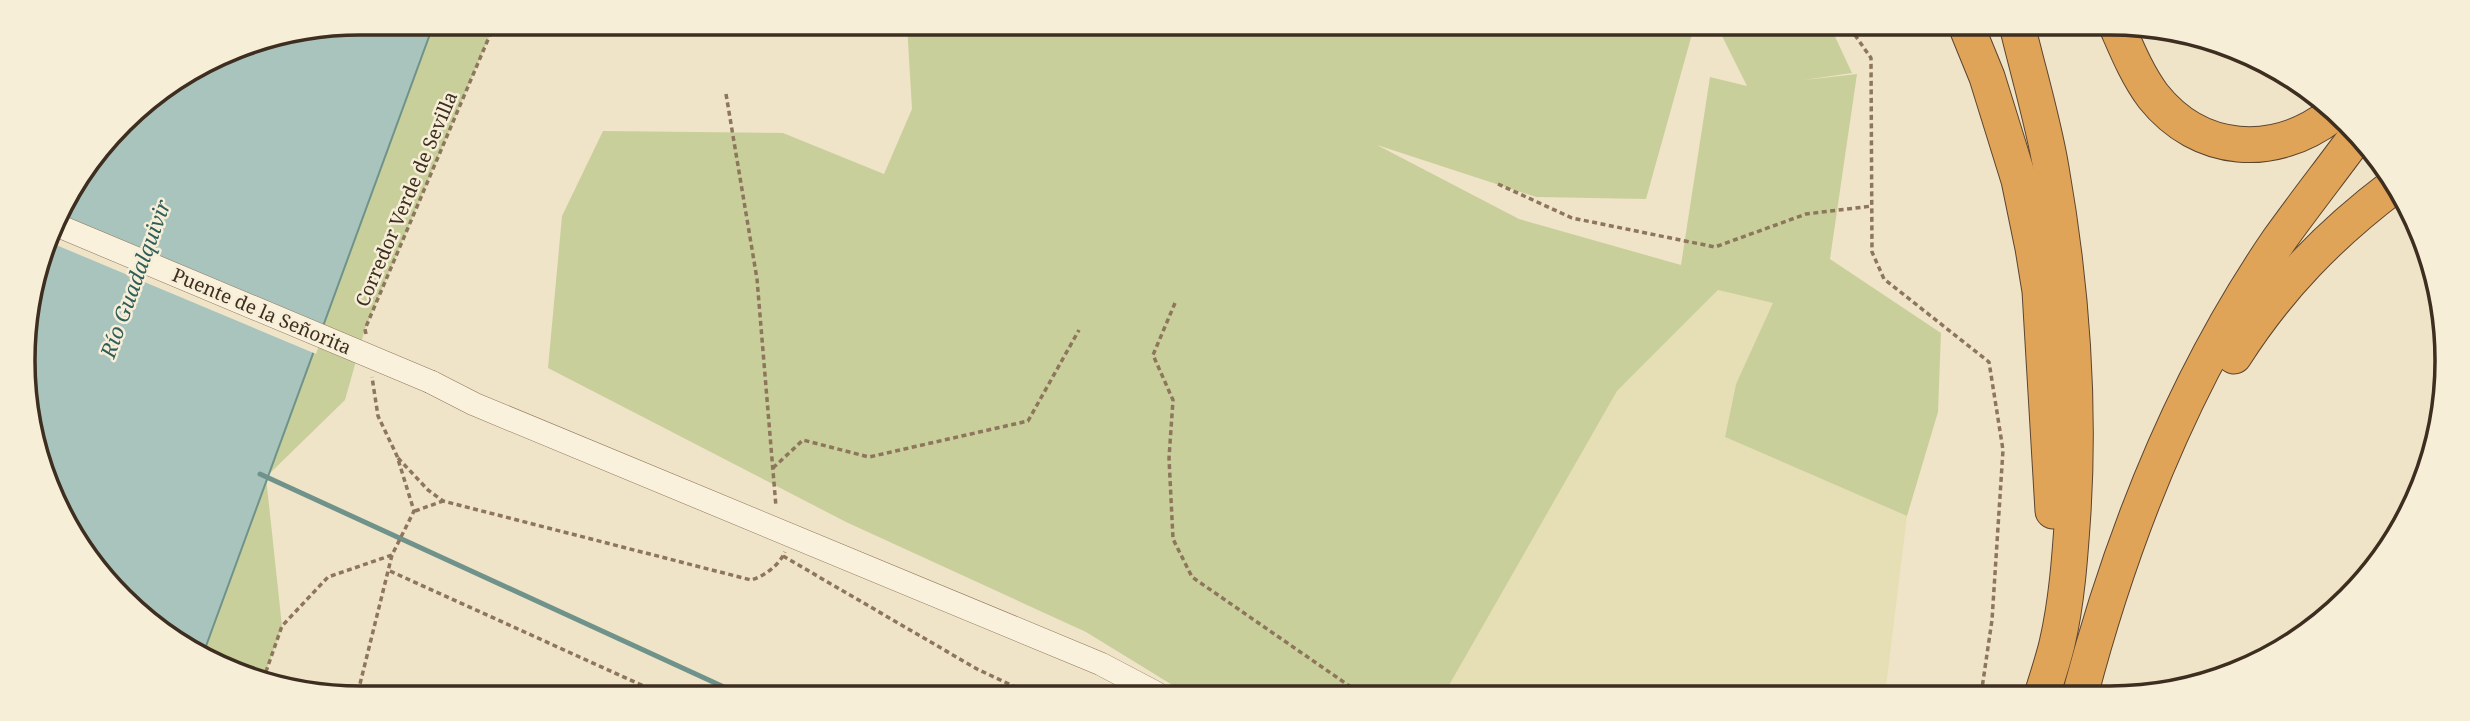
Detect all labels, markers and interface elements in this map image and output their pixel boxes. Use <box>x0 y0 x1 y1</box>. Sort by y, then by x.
street label: Corredor Verde de Sevilla <box>349 87 463 311</box>
water label: Río Guadalquivir <box>93 195 177 363</box>
street label: Puente de la Señorita <box>168 261 356 361</box>

